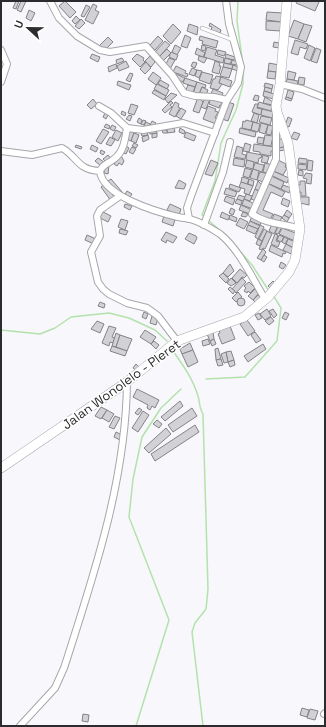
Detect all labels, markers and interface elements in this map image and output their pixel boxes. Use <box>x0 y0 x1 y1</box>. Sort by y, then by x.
north arrow <box>8 8 48 48</box>
text: U <box>11 18 27 30</box>
street label: Jalan Wonolelo - Pleret <box>59 336 184 433</box>

